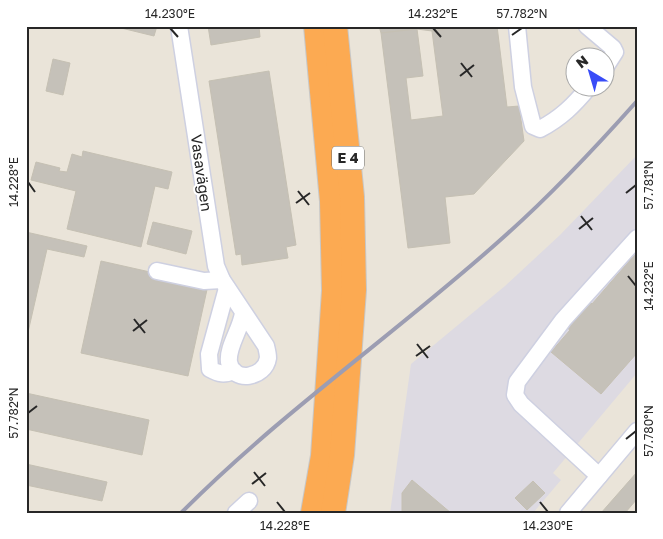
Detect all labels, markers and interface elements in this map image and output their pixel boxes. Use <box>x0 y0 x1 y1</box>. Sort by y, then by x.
text: 14.230°E <box>145 6 195 21</box>
text: 14.232°E <box>408 6 458 21</box>
text: 57.782°N <box>496 6 548 21</box>
north arrow <box>566 48 616 98</box>
text: N <box>572 51 591 71</box>
street label: Vasavägen <box>188 133 216 212</box>
road number: E 4 <box>332 146 364 170</box>
text: 14.228°E <box>6 157 21 207</box>
text: 57.781°N <box>641 160 656 210</box>
text: 14.232°E <box>641 261 656 311</box>
text: 57.782°N <box>6 387 21 439</box>
text: 57.780°N <box>641 405 656 457</box>
text: 14.228°E <box>260 518 310 533</box>
text: 14.230°E <box>523 518 573 533</box>

